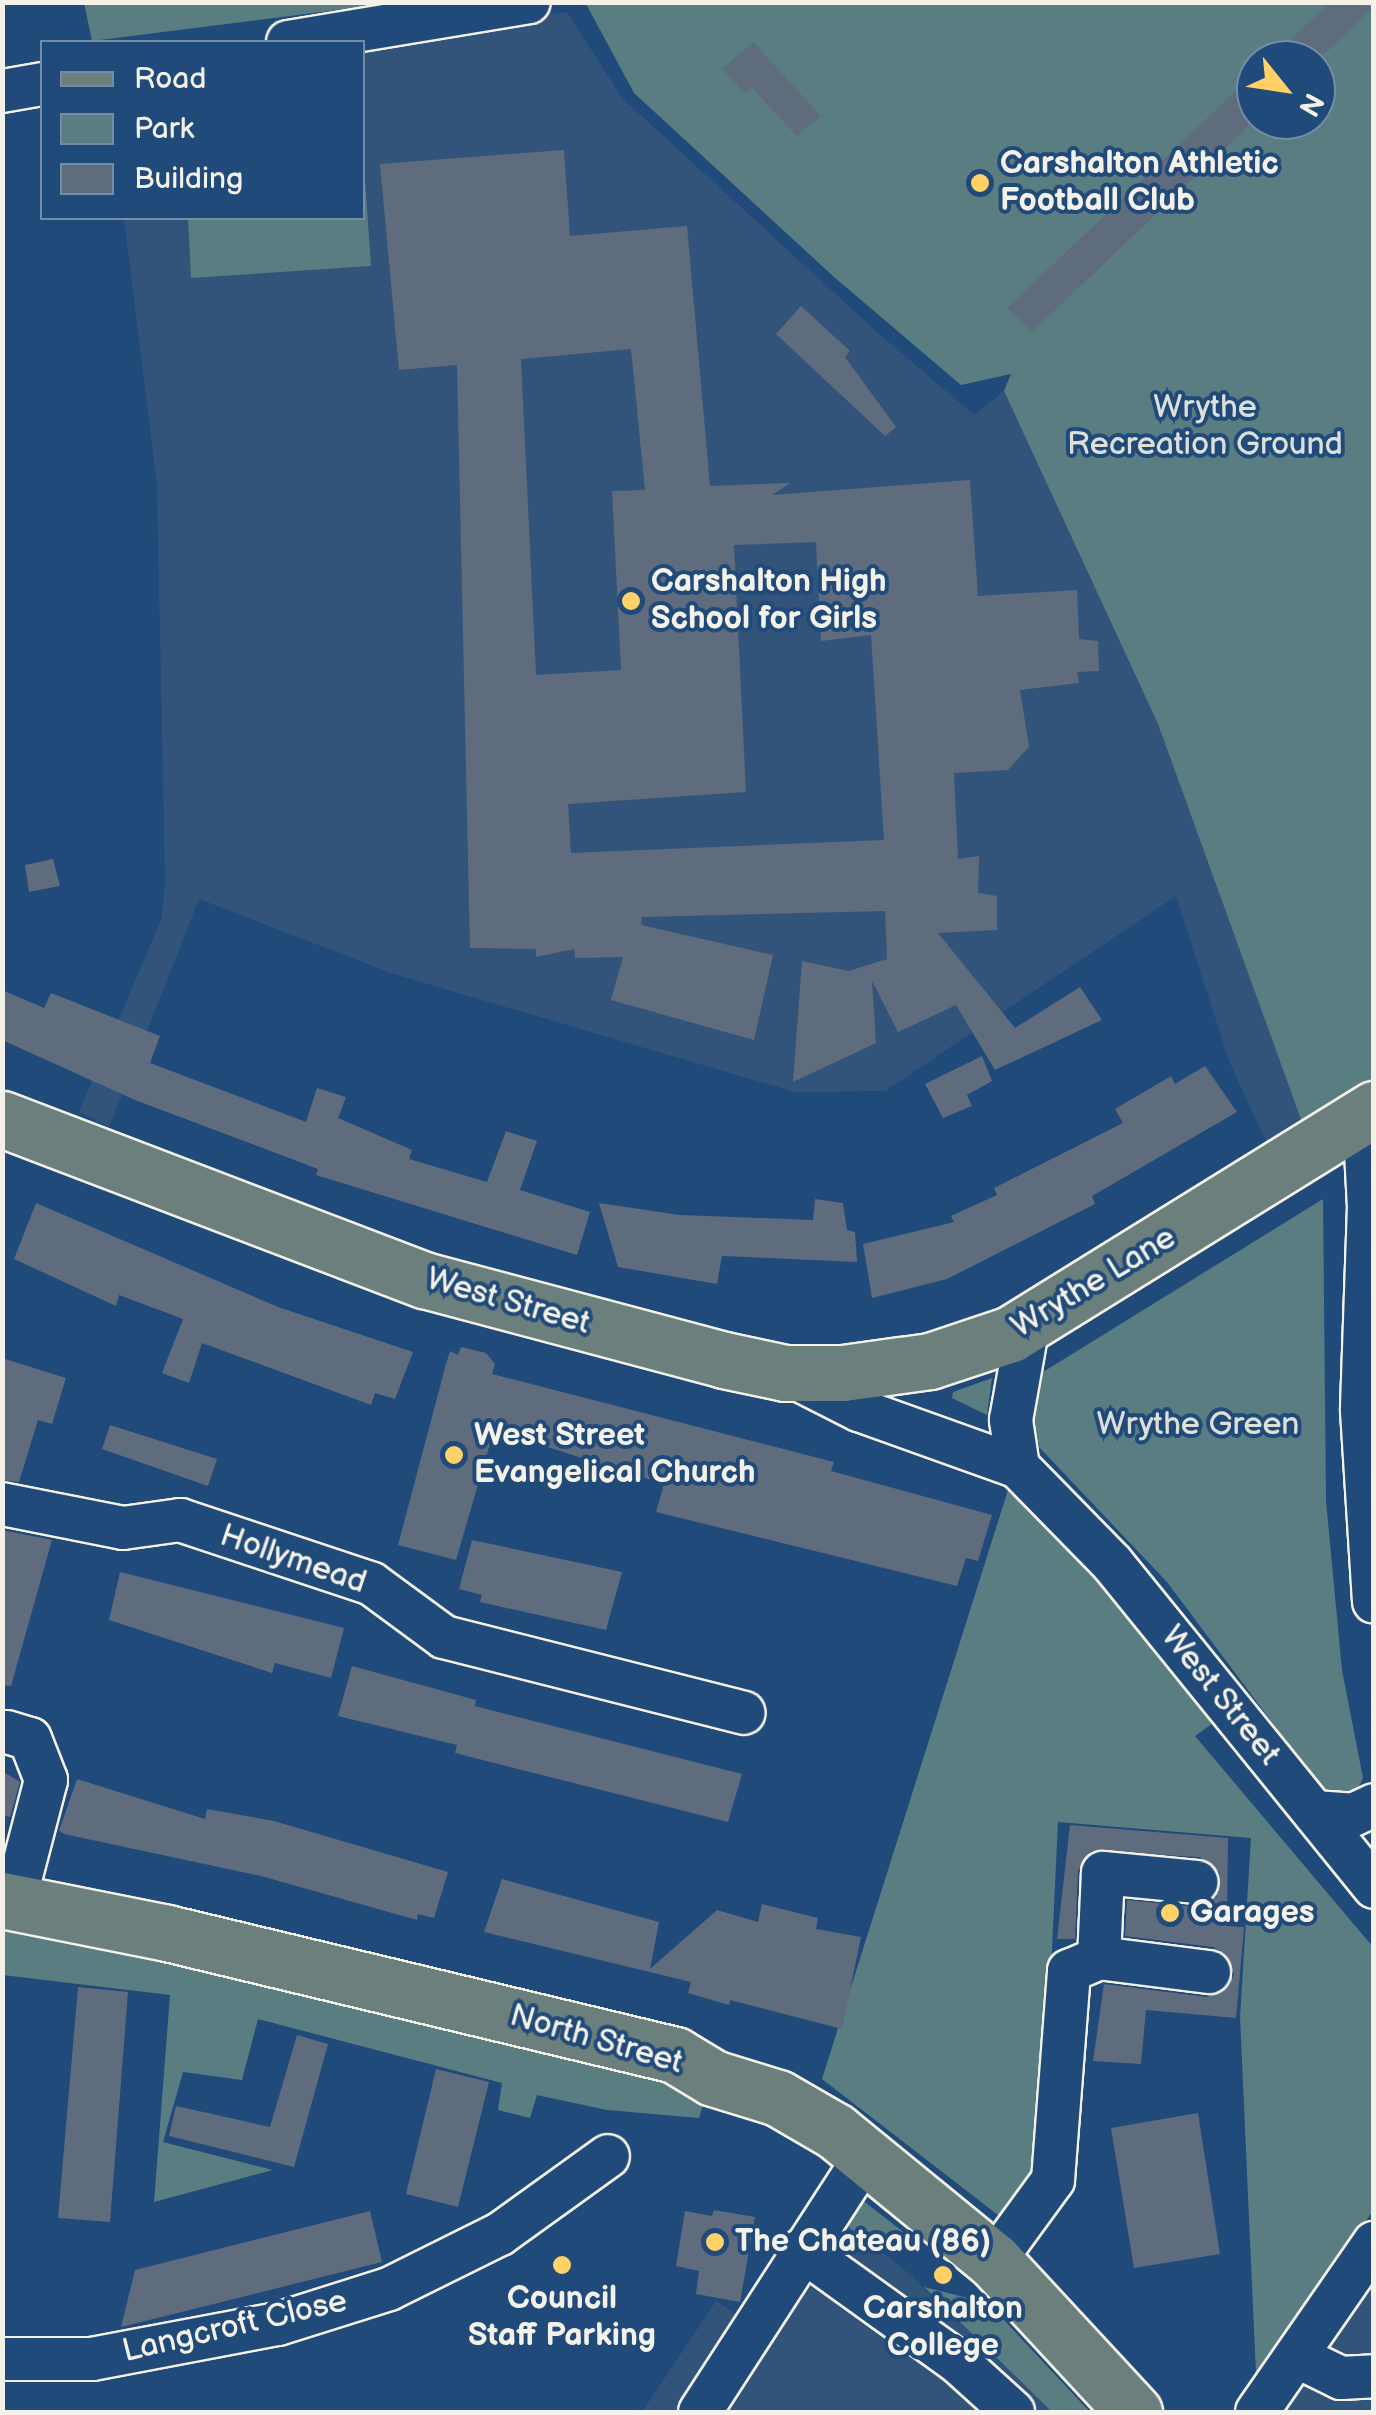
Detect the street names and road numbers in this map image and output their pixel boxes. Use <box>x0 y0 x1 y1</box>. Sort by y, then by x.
street label: Wrythe Lane <box>1005 1219 1183 1347</box>
street label: West Street <box>422 1260 594 1344</box>
street label: Hollymead <box>215 1517 371 1603</box>
street label: West Street <box>1152 1618 1288 1774</box>
street label: North Street <box>505 1997 687 2083</box>
street label: Langcroft Close <box>119 2283 351 2371</box>

